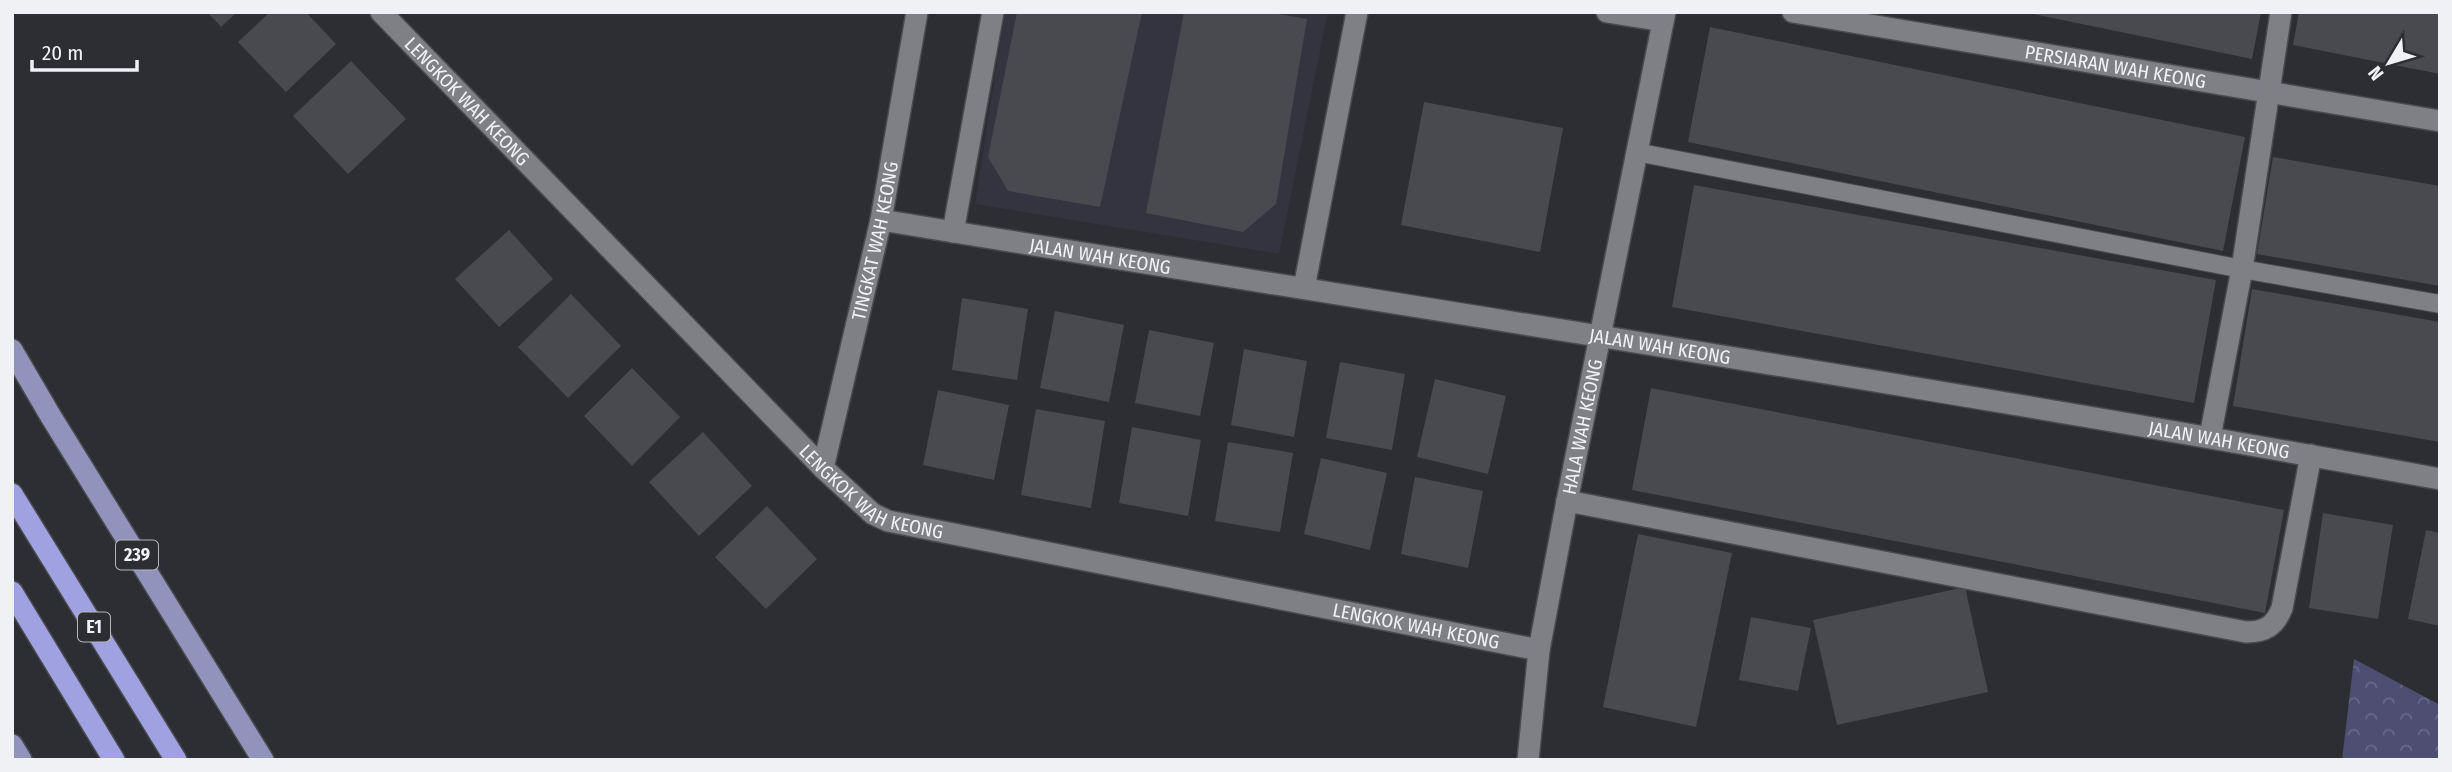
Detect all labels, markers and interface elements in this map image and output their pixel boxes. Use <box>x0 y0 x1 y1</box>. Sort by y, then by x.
scale bar <box>32 28 136 72</box>
north arrow <box>2354 28 2424 98</box>
street label: LENGKOK WAH KEONG <box>400 32 535 170</box>
text: 20 m <box>42 40 83 66</box>
street label: PERSIARAN WAH KEONG <box>2023 40 2208 93</box>
text: N <box>2363 62 2389 85</box>
street label: TINGKAT WAH KEONG <box>846 160 902 323</box>
street label: JALAN WAH KEONG <box>1028 233 1173 279</box>
street label: JALAN WAH KEONG <box>1587 323 1732 369</box>
street label: HALA WAH KEONG <box>1557 357 1607 496</box>
street label: JALAN WAH KEONG <box>2147 416 2292 463</box>
street label: LENGKOK WAH KEONG <box>795 439 945 543</box>
road number: 239 <box>116 540 158 570</box>
street label: LENGKOK WAH KEONG <box>1331 598 1501 653</box>
road number: E1 <box>78 612 110 642</box>

